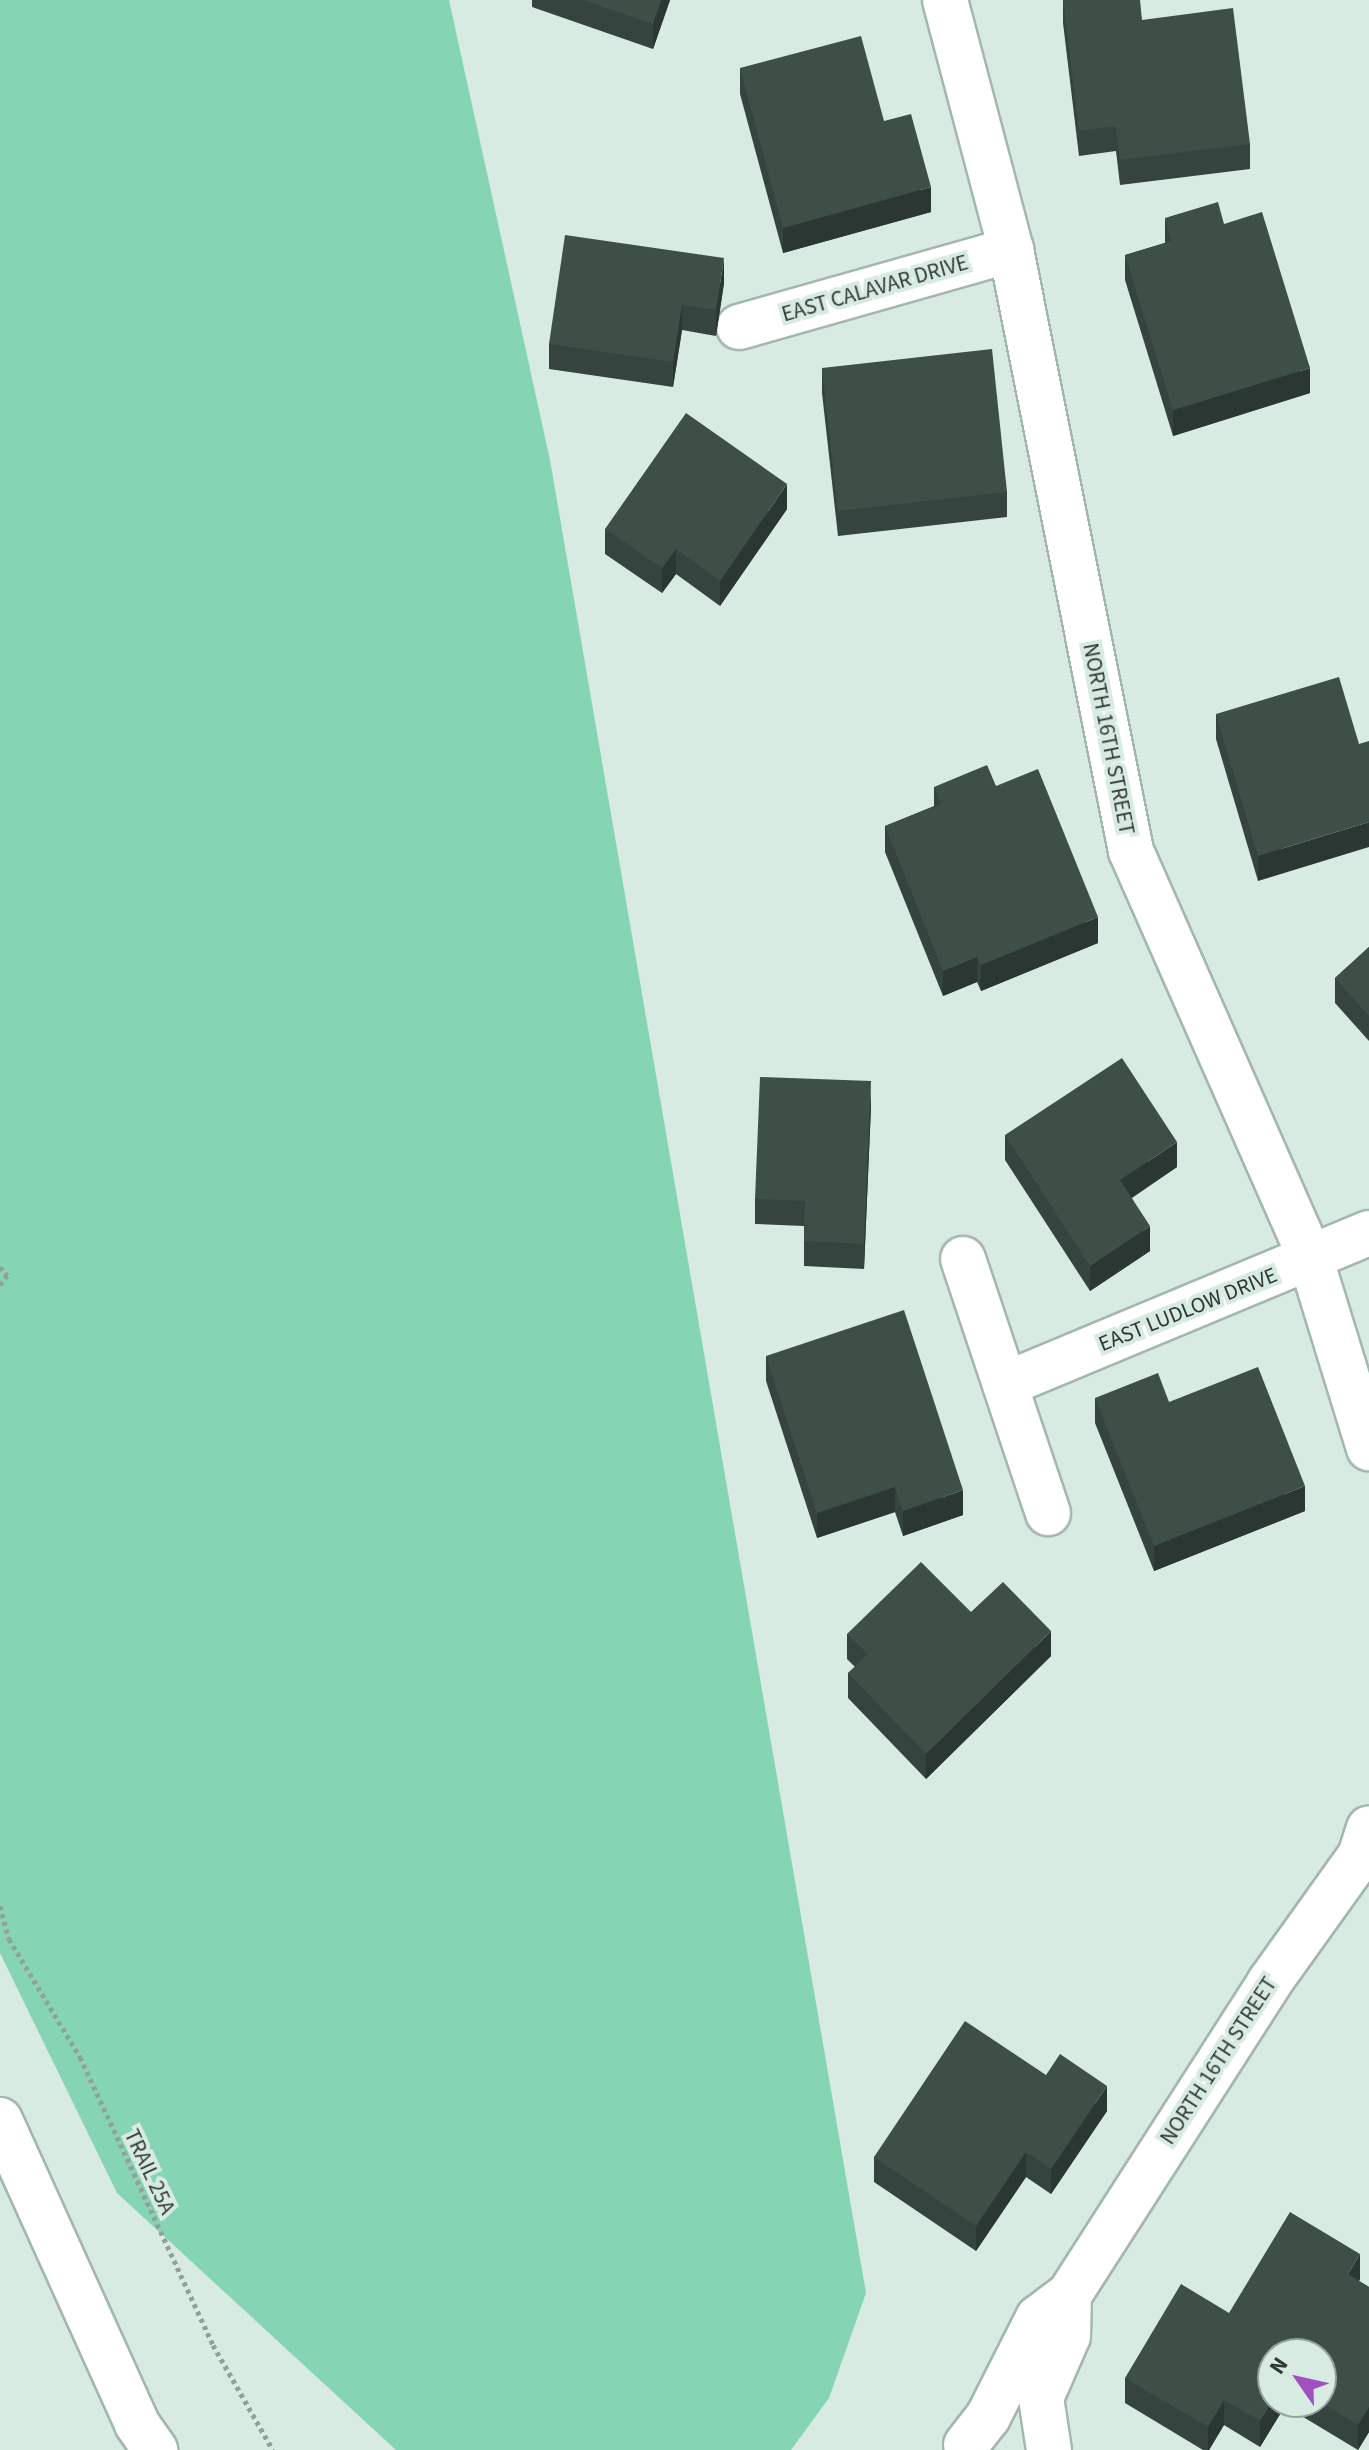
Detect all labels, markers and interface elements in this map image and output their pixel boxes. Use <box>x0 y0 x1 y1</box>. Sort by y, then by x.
street label: EAST CALAVAR DRIVE <box>779 250 971 328</box>
street label: NORTH 16TH STREET <box>1076 641 1140 837</box>
street label: EAST LUDLOW DRIVE <box>1095 1262 1281 1358</box>
street label: NORTH 16TH STREET <box>1155 1972 1283 2150</box>
street label: TRAIL 25A <box>118 2125 180 2219</box>
north arrow <box>1257 2338 1337 2418</box>
text: N <box>1261 2351 1296 2381</box>

